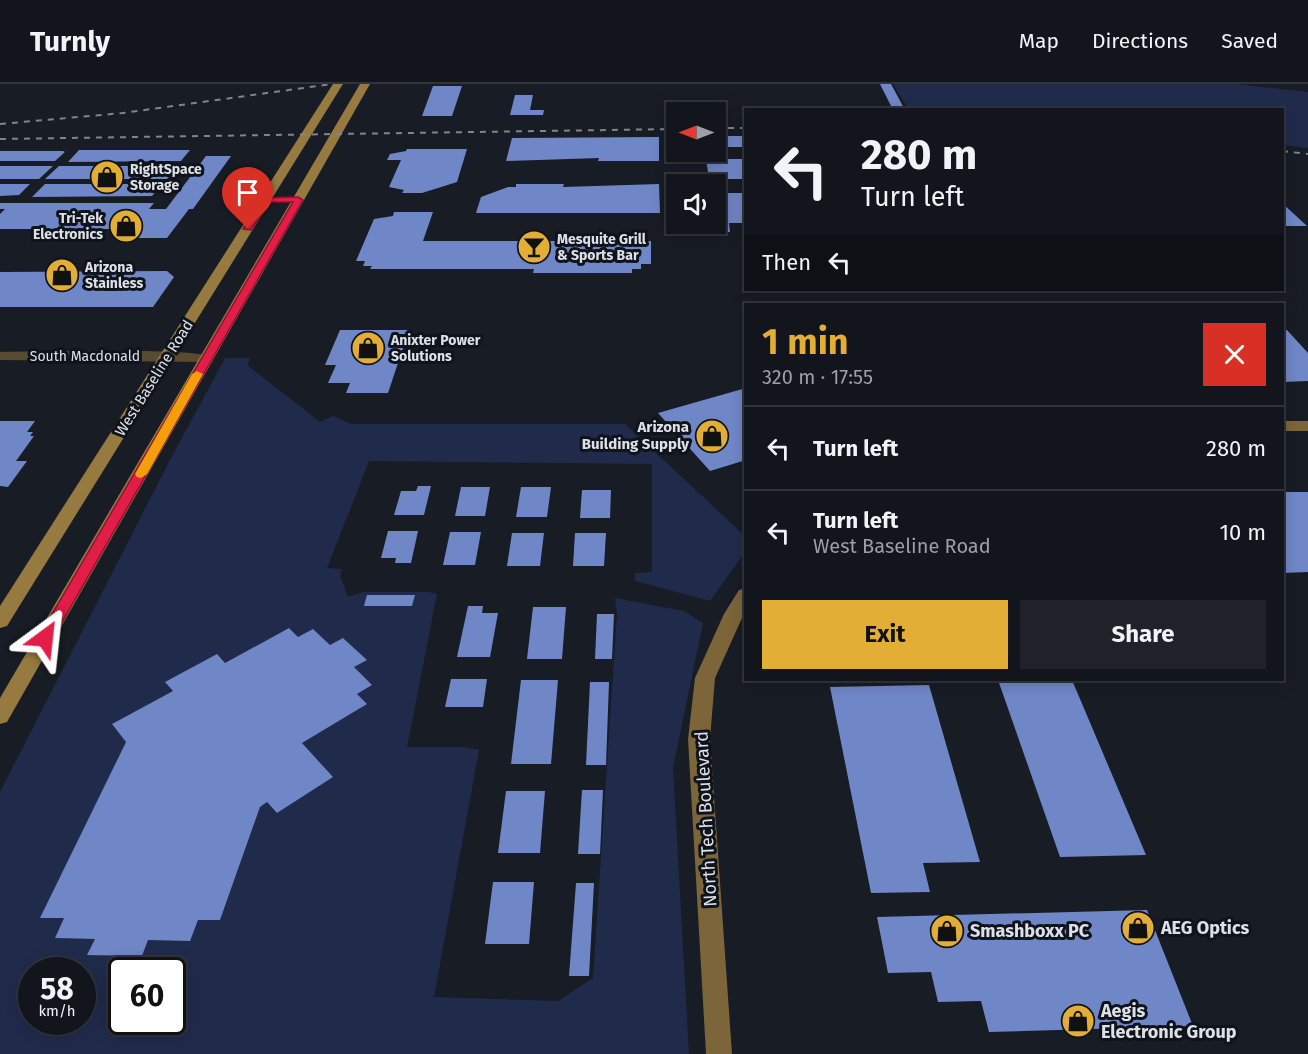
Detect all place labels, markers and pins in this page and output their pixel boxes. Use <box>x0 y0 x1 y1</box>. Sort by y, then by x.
shop icon: RightSpace Storage <box>89 159 125 195</box>
place label: RightSpace Storage <box>130 161 202 194</box>
pin <box>222 167 273 229</box>
shop icon: Tri-Tek Electronics <box>108 208 144 244</box>
place label: Tri-Tek Electronics <box>33 210 103 243</box>
bar icon: Mesquite Grill & Sports Bar <box>516 229 552 265</box>
place label: Mesquite Grill & Sports Bar <box>557 231 647 264</box>
shop icon: Arizona Stainless <box>44 257 80 293</box>
place label: Arizona Stainless <box>84 259 143 292</box>
shop icon: Anixter Power Solutions <box>350 330 386 366</box>
place label: Anixter Power Solutions <box>390 332 481 365</box>
place label: Arizona Building Supply <box>582 418 689 453</box>
shop icon: Arizona Building Supply <box>694 418 730 454</box>
shop icon: AEG Optics <box>1120 910 1156 946</box>
shop icon: Smashboxx PC <box>929 913 965 949</box>
place label: AEG Optics <box>1160 917 1250 939</box>
place label: Smashboxx PC <box>970 920 1090 942</box>
place label: Aegis Electronic Group <box>1100 1000 1237 1043</box>
shop icon: Aegis Electronic Group <box>1060 1003 1096 1039</box>

